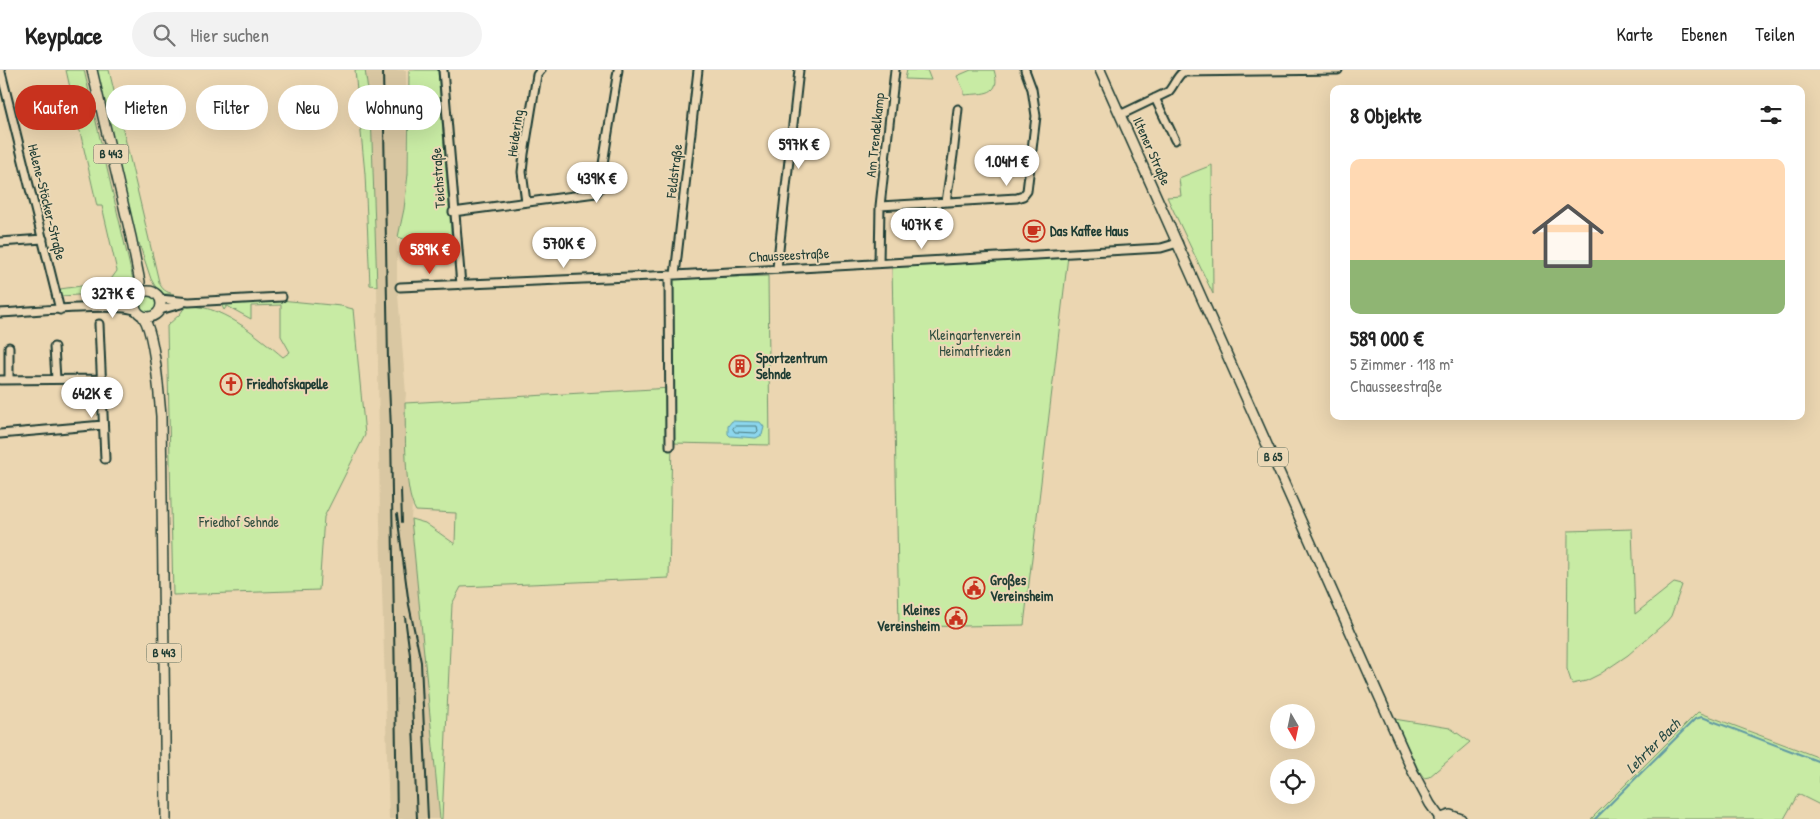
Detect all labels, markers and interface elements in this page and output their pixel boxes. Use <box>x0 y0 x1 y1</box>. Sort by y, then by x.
search box <box>132 12 482 57</box>
text: Keyplace <box>25 19 102 51</box>
icon: search <box>150 21 178 49</box>
text: Hier suchen <box>190 22 269 48</box>
text: Karte <box>1617 22 1653 47</box>
text: Ebenen <box>1681 22 1727 47</box>
text: Teilen <box>1755 22 1795 47</box>
chip: Kaufen <box>15 85 96 130</box>
chip: Mieten <box>106 85 186 130</box>
chip: Filter <box>196 85 268 130</box>
chip: Neu <box>278 85 338 130</box>
chip: Wohnung <box>348 85 441 130</box>
street label: Am Trendelkamp <box>861 92 889 178</box>
text: 8 Objekte <box>1350 101 1422 130</box>
icon: filters <box>1757 101 1785 129</box>
street label: Heidering <box>502 108 528 158</box>
street label: Iltener Straße <box>1128 114 1176 189</box>
pin: 597K € <box>758 128 840 170</box>
text: 597K € <box>779 133 819 155</box>
street label: Helene-Stöcker-Straße <box>23 142 71 262</box>
street label: Feldstraße <box>661 143 687 200</box>
road number: B 443 <box>94 144 128 164</box>
pin: 1.04M € <box>961 144 1053 187</box>
street label: Teichstraße <box>426 147 450 209</box>
text: 1.04M € <box>985 150 1029 172</box>
pin: 439K € <box>556 162 638 204</box>
text: 439K € <box>578 167 616 189</box>
icon: home <box>1523 191 1613 281</box>
pin: 407K € <box>881 208 963 250</box>
text: 407K € <box>902 213 942 235</box>
cafe icon: Das Kaffee Haus <box>1022 219 1046 243</box>
place label: Das Kaffee Haus <box>1050 221 1129 240</box>
pin: 570K € <box>523 226 605 269</box>
pin: 589K € <box>389 232 471 275</box>
text: 570K € <box>543 232 585 254</box>
text: 589K € <box>410 238 450 260</box>
street label: Chausseestraße <box>748 243 830 267</box>
pin: 327K € <box>72 276 154 319</box>
text: 327K € <box>92 282 134 304</box>
text: 589 000 € <box>1350 324 1424 353</box>
park label: Kleingartenverein Heimatfrieden <box>929 325 1021 360</box>
place label: Sportzentrum Sehnde <box>756 348 828 383</box>
text: 5 Zimmer · 118 m² <box>1350 353 1454 375</box>
building icon: Sportzentrum Sehnde <box>728 354 752 378</box>
church icon: Friedhofskapelle <box>219 372 243 396</box>
place label: Friedhofskapelle <box>246 374 329 395</box>
text: Chausseestraße <box>1350 375 1442 397</box>
pin: 642K € <box>51 376 133 419</box>
text: 642K € <box>72 382 112 404</box>
road number: B 65 <box>1258 448 1288 467</box>
park label: Friedhof Sehnde <box>198 512 279 531</box>
place label: Großes Vereinsheim <box>990 570 1054 605</box>
public building icon: Großes Vereinsheim <box>962 576 986 600</box>
place label: Kleines Vereinsheim <box>877 600 941 635</box>
public building icon: Kleines Vereinsheim <box>944 606 968 630</box>
road number: B 443 <box>146 644 182 662</box>
north arrow <box>1270 704 1315 749</box>
map controls <box>1270 704 1315 804</box>
water label: Lehrter Bach <box>1621 712 1686 778</box>
button: locate <box>1270 759 1315 804</box>

